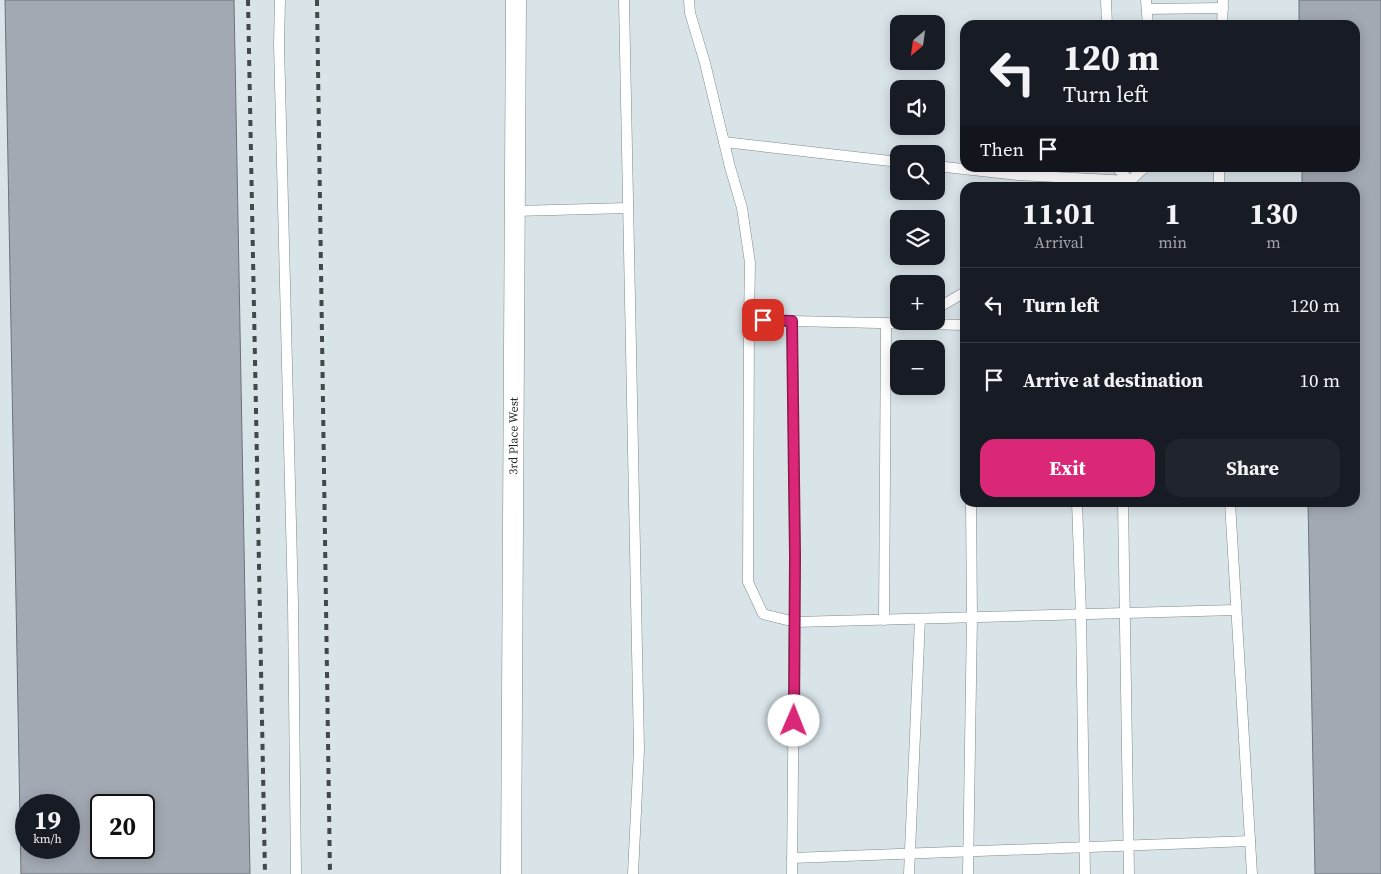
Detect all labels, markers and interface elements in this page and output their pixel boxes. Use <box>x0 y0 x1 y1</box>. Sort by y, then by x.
north arrow <box>890 15 945 70</box>
map controls <box>890 15 945 395</box>
text: 120 m <box>1063 34 1159 82</box>
icon: left <box>980 40 1045 105</box>
text: Turn left <box>1063 79 1148 109</box>
button: sound <box>890 80 945 135</box>
icon: arrive <box>1034 135 1062 163</box>
text: Then <box>980 136 1024 162</box>
button: search <box>890 145 945 200</box>
text: 11:01 <box>1022 193 1096 234</box>
text: 1 <box>1164 193 1181 234</box>
text: 130 <box>1249 193 1298 234</box>
button: layers <box>890 210 945 265</box>
text: Arrival <box>1034 231 1084 253</box>
text: min <box>1158 231 1187 253</box>
text: m <box>1266 231 1281 253</box>
button: + <box>890 275 945 330</box>
icon: left <box>980 291 1008 319</box>
text: Turn left <box>1023 292 1099 318</box>
text: 120 m <box>1290 292 1340 318</box>
pin <box>742 299 784 341</box>
icon: arrive <box>749 306 777 334</box>
button: − <box>890 340 945 395</box>
icon: arrive <box>980 366 1008 394</box>
text: Arrive at destination <box>1023 367 1203 393</box>
text: 10 m <box>1299 367 1340 393</box>
street label: 3rd Place West <box>505 397 522 475</box>
button: Exit <box>980 439 1155 497</box>
button: Share <box>1165 439 1340 497</box>
position arrow <box>767 694 819 746</box>
speed limit sign: 20 <box>90 794 155 859</box>
text: 19 <box>34 803 61 837</box>
text: km/h <box>33 831 62 847</box>

